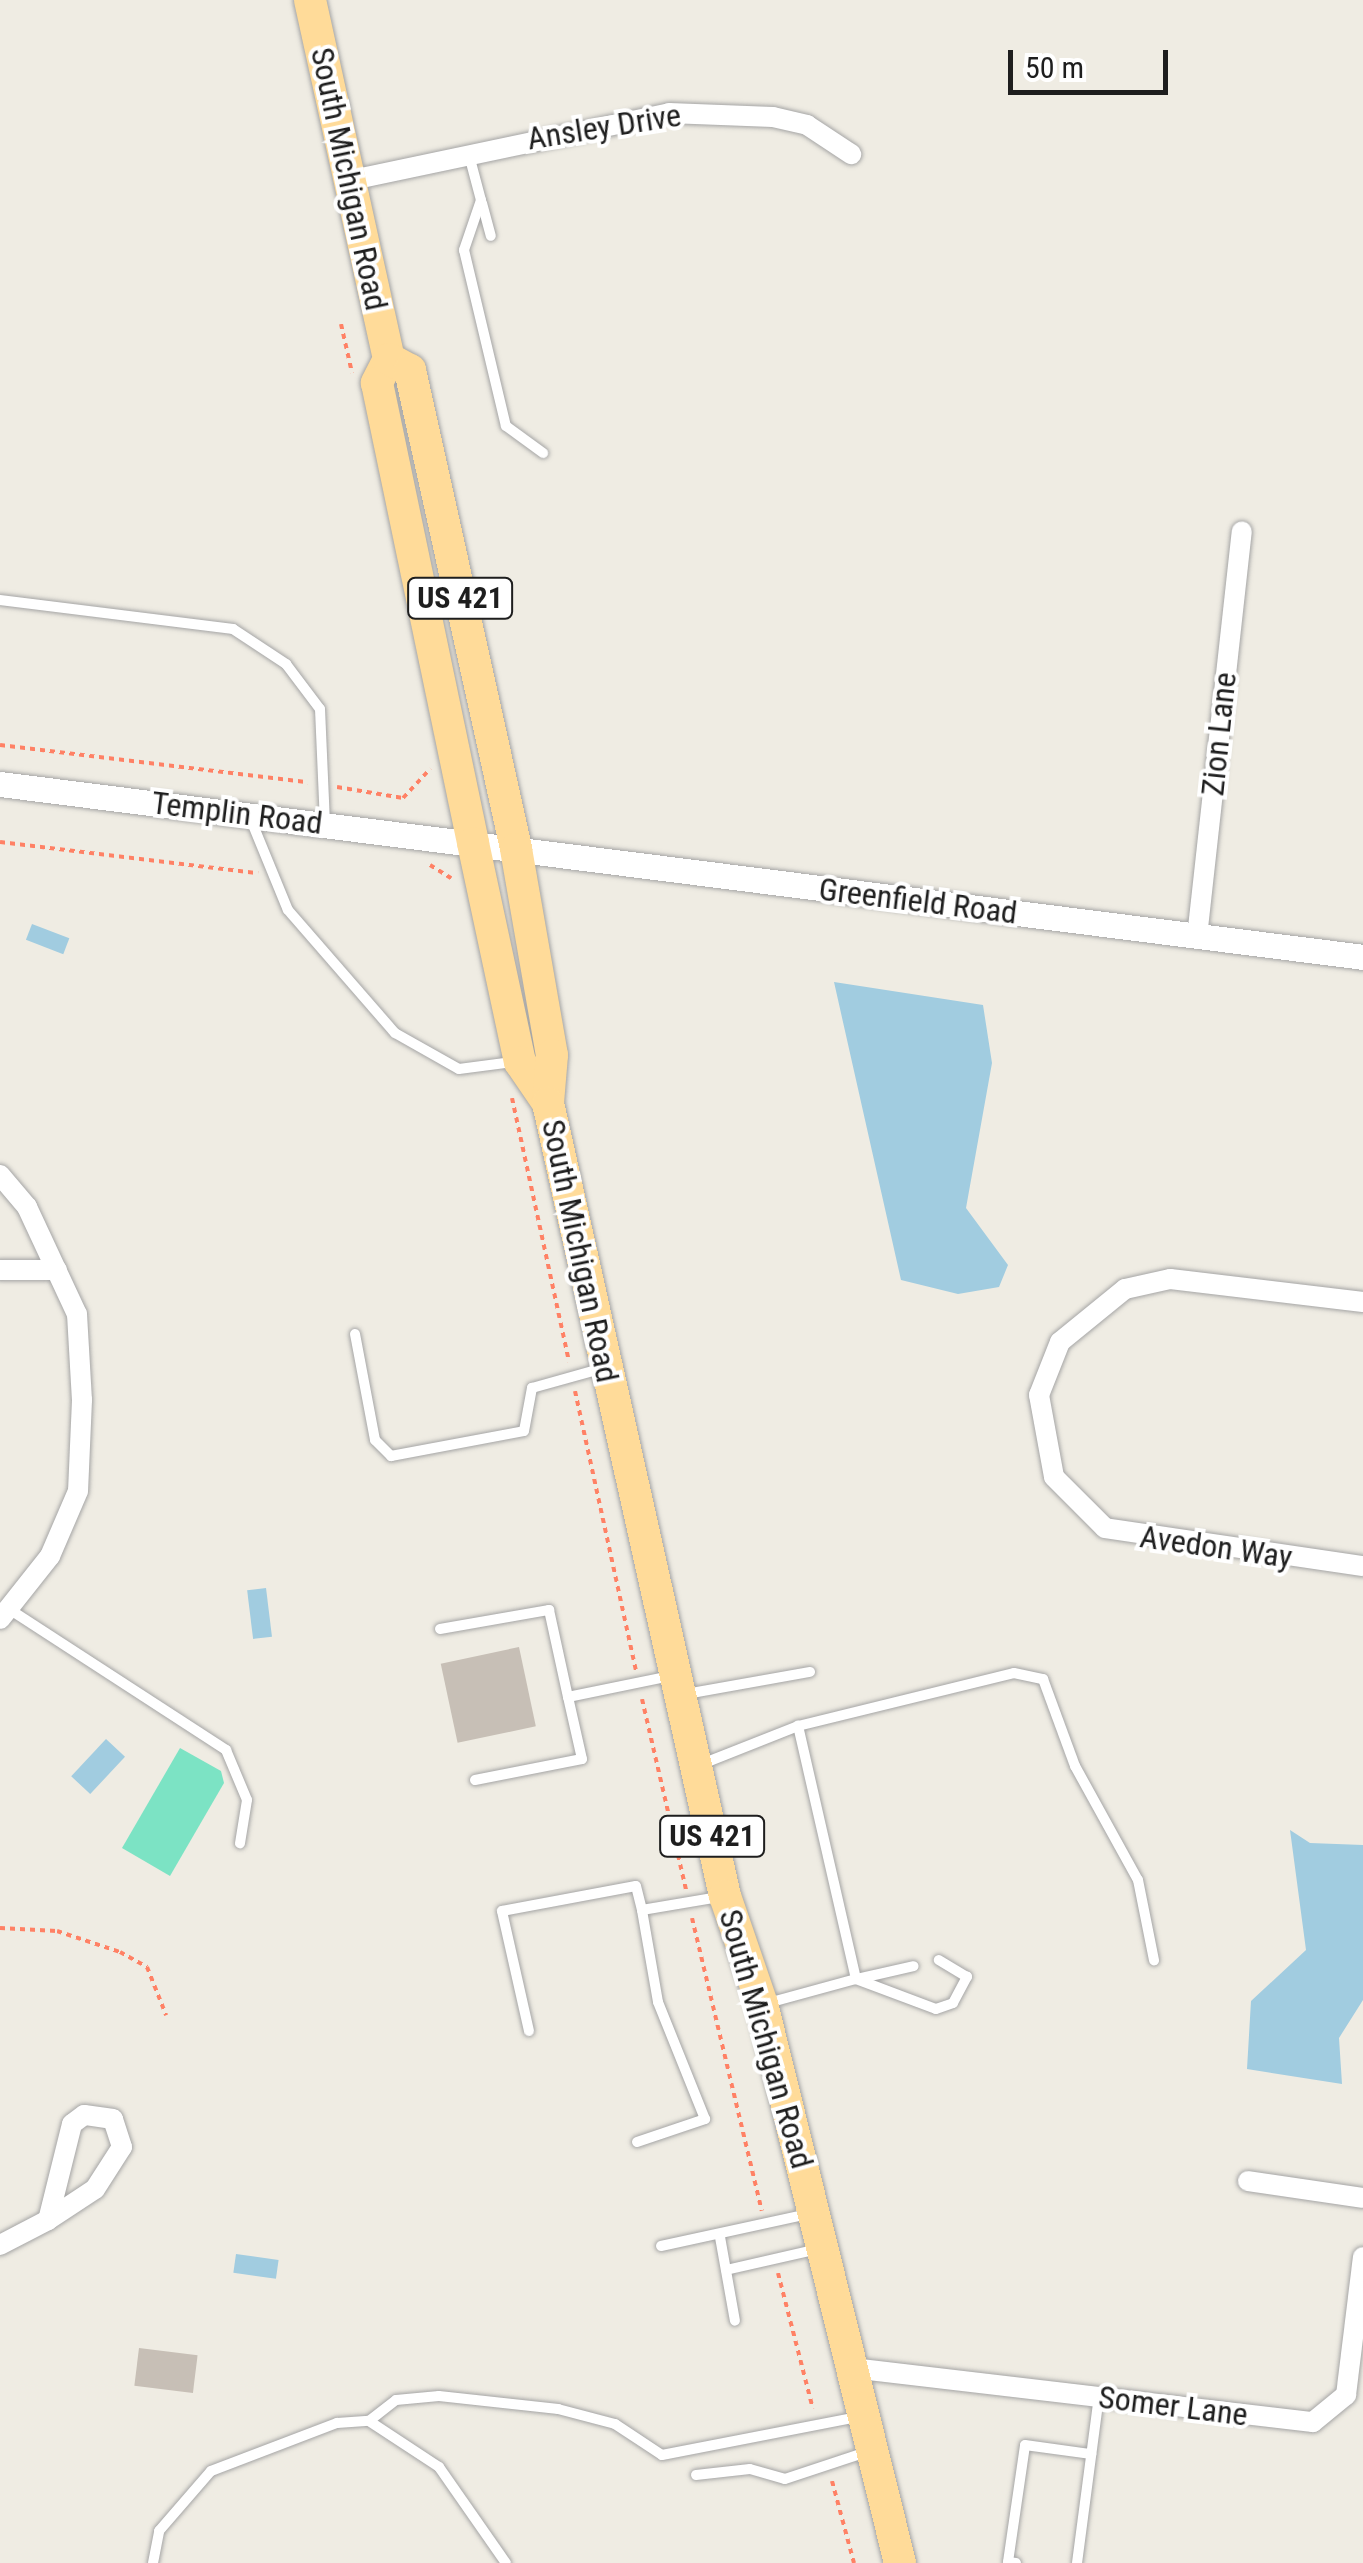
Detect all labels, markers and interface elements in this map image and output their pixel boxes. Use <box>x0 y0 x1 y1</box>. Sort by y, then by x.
scale bar <box>1013 30 1173 92</box>
street label: South Michigan Road <box>302 44 396 314</box>
text: 50 m <box>1025 50 1084 85</box>
street label: Ansley Drive <box>524 96 684 158</box>
road number: US 421 <box>405 573 515 623</box>
street label: Zion Lane <box>1193 670 1245 798</box>
street label: Templin Road <box>149 783 325 843</box>
street label: Greenfield Road <box>817 870 1019 932</box>
street label: South Michigan Road <box>533 1116 627 1386</box>
street label: Avedon Way <box>1137 1517 1295 1577</box>
road number: US 421 <box>657 1811 767 1861</box>
street label: South Michigan Road <box>711 1905 821 2173</box>
street label: Somer Lane <box>1096 2378 1250 2434</box>

